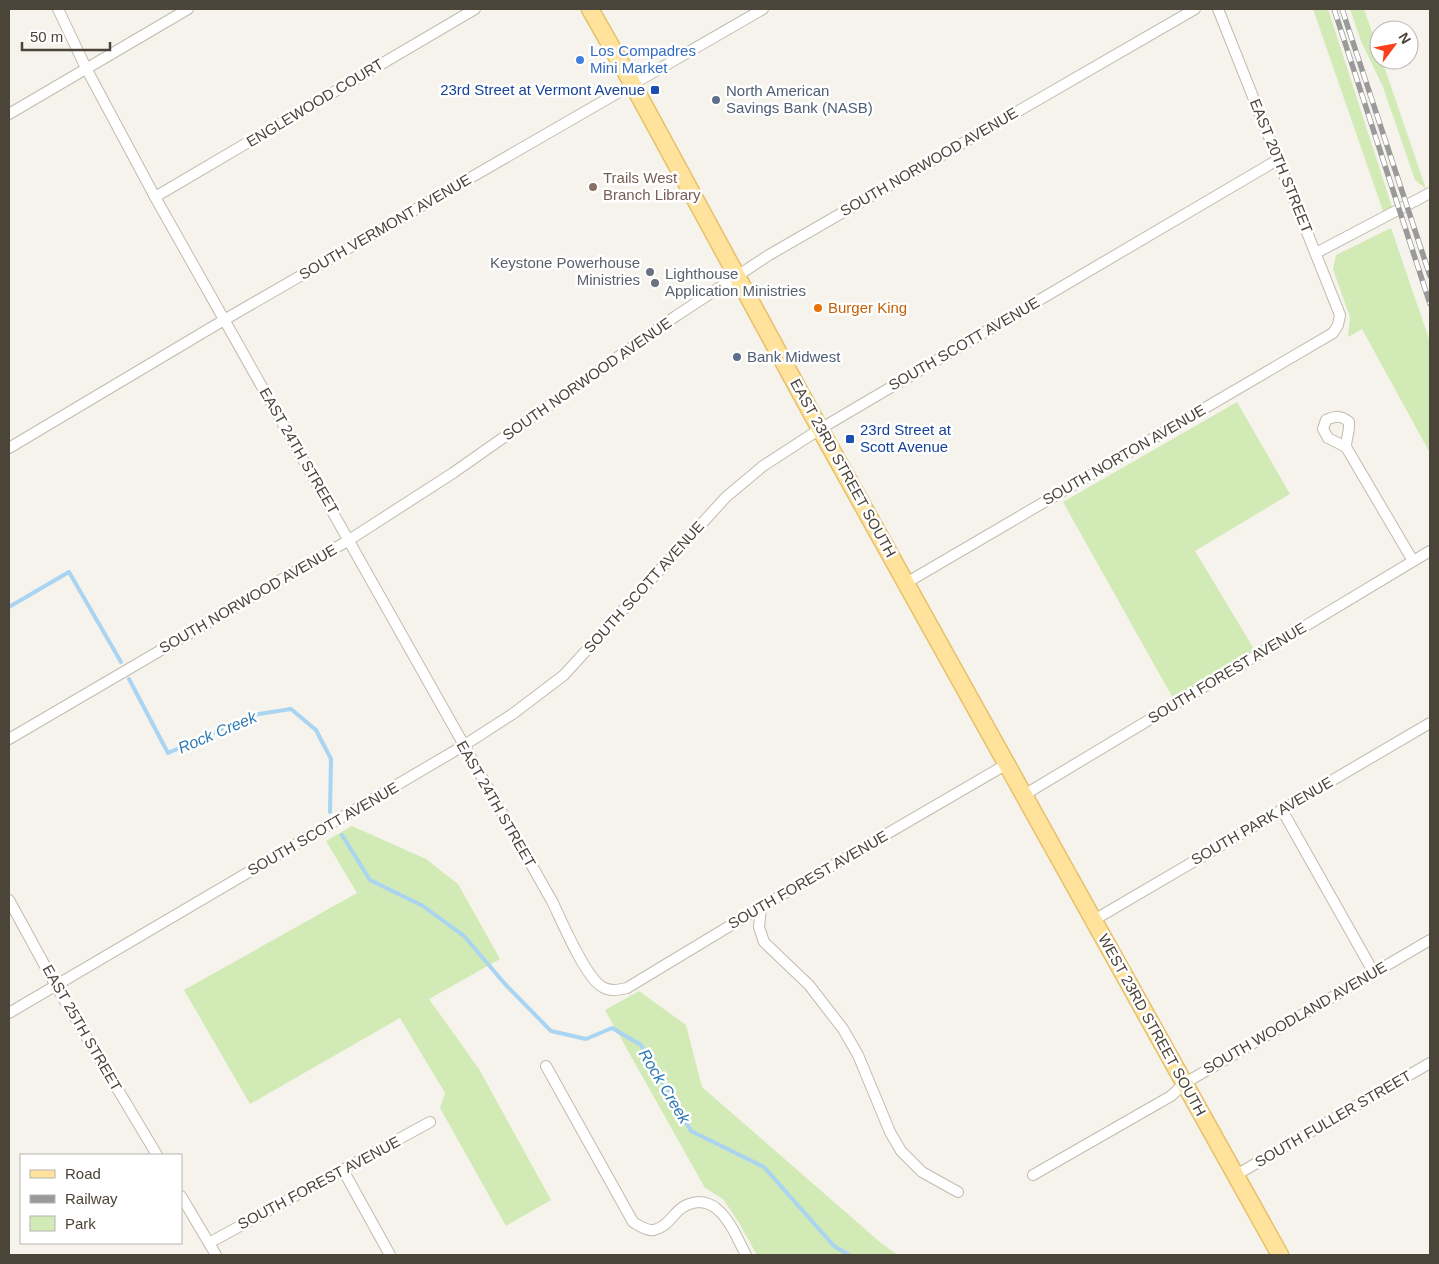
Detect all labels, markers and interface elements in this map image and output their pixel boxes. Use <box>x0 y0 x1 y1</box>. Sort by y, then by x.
scale bar <box>22 20 110 52</box>
north arrow <box>1369 20 1419 70</box>
text: 50 m <box>30 28 63 45</box>
text: N <box>1396 30 1414 47</box>
place label: Los Compadres Mini Market <box>590 42 696 76</box>
marker: Los Compadres Mini Market <box>574 54 586 66</box>
street label: ENGLEWOOD COURT <box>243 55 386 150</box>
place label: 23rd Street at Vermont Avenue <box>440 81 645 98</box>
place label: North American Savings Bank (NASB) <box>726 82 873 116</box>
marker: 23rd Street at Vermont Avenue <box>649 84 661 96</box>
marker: North American Savings Bank (NASB) <box>710 94 722 106</box>
street label: EAST 20TH STREET <box>1247 96 1316 235</box>
street label: SOUTH NORWOOD AVENUE <box>837 104 1020 219</box>
place label: Trails West Branch Library <box>603 169 701 203</box>
street label: SOUTH VERMONT AVENUE <box>296 170 474 283</box>
marker: Trails West Branch Library <box>587 181 599 193</box>
place label: Keystone Powerhouse Ministries <box>490 254 640 288</box>
place label: Lighthouse Application Ministries <box>665 265 806 299</box>
marker: Keystone Powerhouse Ministries <box>644 266 656 278</box>
marker: Lighthouse Application Ministries <box>649 277 661 289</box>
street label: SOUTH SCOTT AVENUE <box>885 293 1042 394</box>
place label: Burger King <box>828 299 907 316</box>
marker: Burger King <box>812 302 824 314</box>
street label: SOUTH NORWOOD AVENUE <box>499 314 674 443</box>
place label: Bank Midwest <box>747 348 841 365</box>
marker: Bank Midwest <box>731 351 743 363</box>
street label: EAST 23RD STREET SOUTH <box>787 376 900 560</box>
street label: EAST 24TH STREET <box>256 385 343 517</box>
street label: SOUTH NORTON AVENUE <box>1039 401 1208 508</box>
place label: 23rd Street at Scott Avenue <box>860 421 952 455</box>
marker: 23rd Street at Scott Avenue <box>844 433 856 445</box>
street label: SOUTH SCOTT AVENUE <box>580 517 707 656</box>
street label: SOUTH NORWOOD AVENUE <box>156 541 339 656</box>
street label: SOUTH FOREST AVENUE <box>1145 619 1309 727</box>
water label: Rock Creek <box>175 708 260 757</box>
street label: EAST 24TH STREET <box>453 738 540 870</box>
street label: SOUTH PARK AVENUE <box>1188 773 1335 868</box>
street label: SOUTH SCOTT AVENUE <box>244 778 401 879</box>
street label: SOUTH FOREST AVENUE <box>725 827 890 932</box>
street label: WEST 23RD STREET SOUTH <box>1095 931 1210 1119</box>
street label: SOUTH WOODLAND AVENUE <box>1200 958 1389 1077</box>
street label: EAST 25TH STREET <box>39 962 126 1094</box>
water label: Rock Creek <box>636 1046 694 1127</box>
street label: SOUTH FULLER STREET <box>1252 1067 1414 1170</box>
street label: SOUTH FOREST AVENUE <box>235 1133 403 1233</box>
legend <box>20 1154 182 1244</box>
text: Road <box>65 1165 101 1182</box>
text: Railway <box>65 1190 118 1207</box>
text: Park <box>65 1215 96 1232</box>

